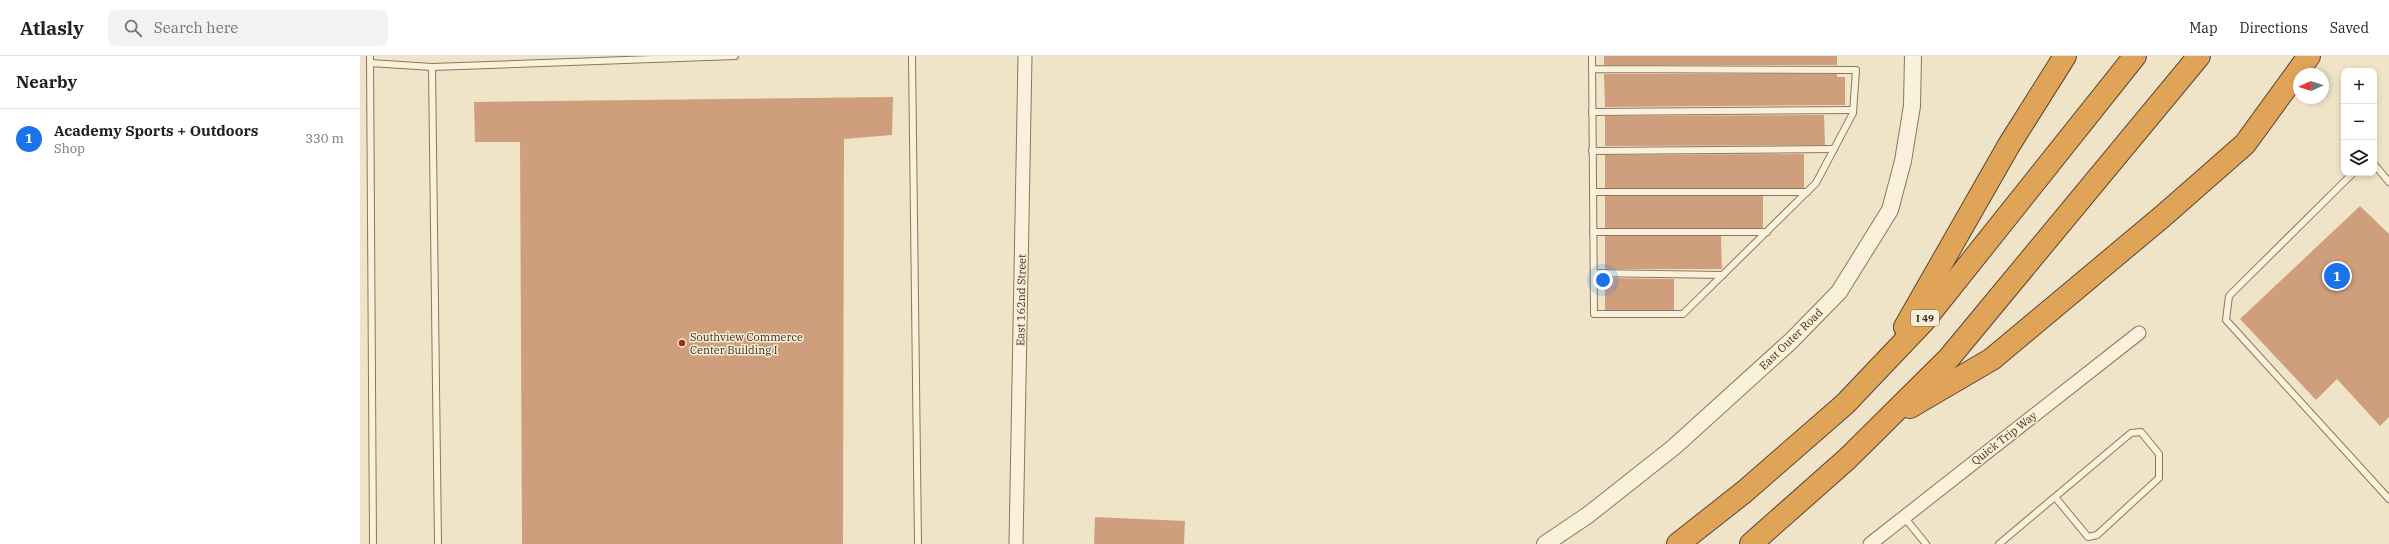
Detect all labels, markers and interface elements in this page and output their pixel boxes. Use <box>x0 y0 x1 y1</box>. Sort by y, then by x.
search box <box>108 10 388 46</box>
text: Atlasly <box>20 16 84 40</box>
icon: search <box>122 17 144 39</box>
text: Search here <box>154 18 238 37</box>
text: Map <box>2189 19 2218 37</box>
text: Directions <box>2240 19 2308 37</box>
text: Saved <box>2330 19 2369 37</box>
north arrow <box>2293 68 2329 104</box>
map controls <box>2341 68 2377 176</box>
button: + <box>2341 68 2377 104</box>
text: Nearby <box>16 71 77 93</box>
button: − <box>2341 104 2377 140</box>
text: Academy Sports + Outdoors <box>54 121 258 140</box>
text: 1 <box>25 130 33 147</box>
text: 330 m <box>305 130 344 147</box>
text: Shop <box>54 140 85 157</box>
button: layers <box>2341 140 2377 176</box>
street label: East 162nd Street <box>1013 254 1029 346</box>
pin: 1 <box>2324 261 2350 291</box>
your location <box>1593 270 1613 290</box>
street label: East Outer Road <box>1756 305 1826 373</box>
road number: I 49 <box>1911 310 1939 326</box>
place label: Southview Commerce Center Building I <box>690 330 803 357</box>
marker: Southview Commerce Center Building I <box>677 338 687 348</box>
street label: Quick Trip Way <box>1968 408 2040 468</box>

